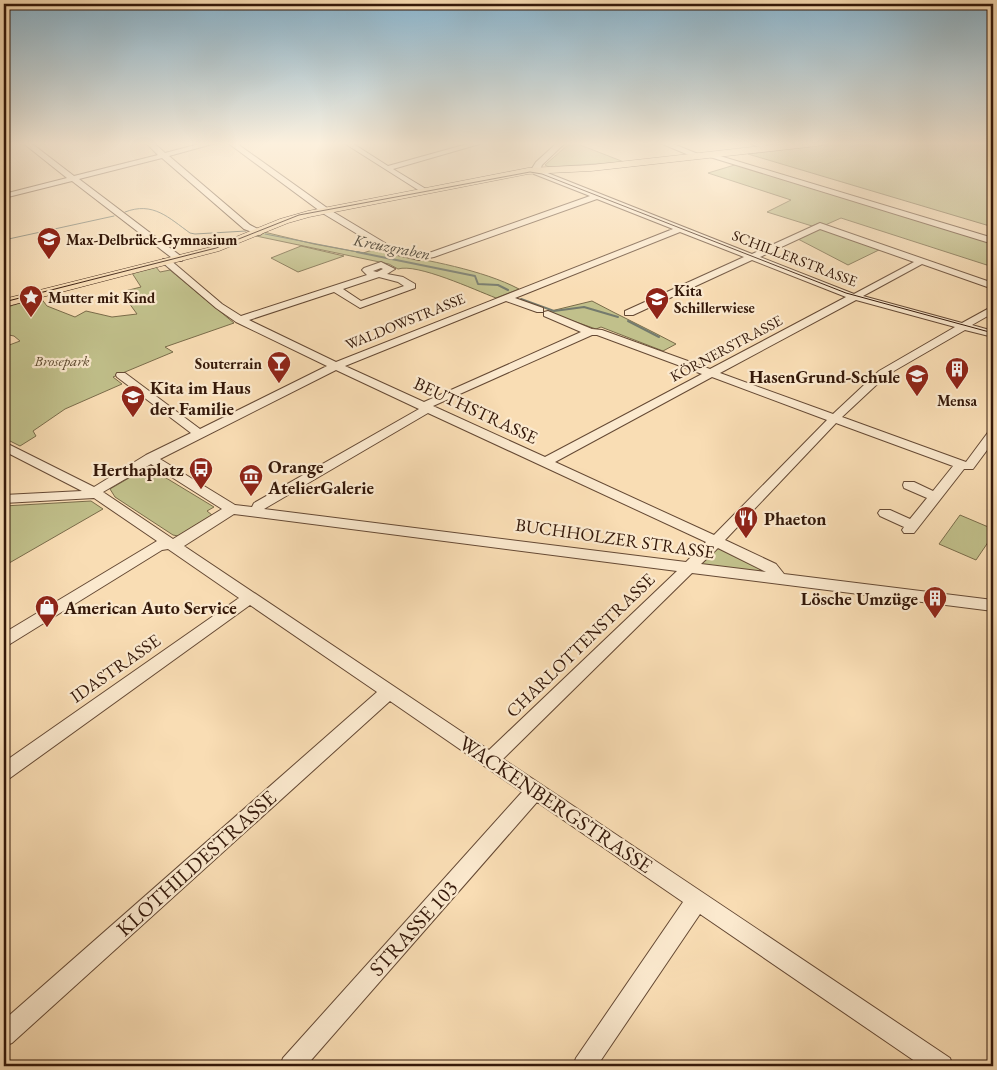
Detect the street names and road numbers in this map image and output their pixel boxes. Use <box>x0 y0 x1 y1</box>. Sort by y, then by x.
street label: SCHILLERSTRASSE <box>730 225 861 291</box>
street label: WALDOWSTRASSE <box>342 288 468 354</box>
street label: KÖRNERSTRASSE <box>667 310 786 386</box>
street label: BEUTHSTRASSE <box>410 371 542 449</box>
street label: BUCHHOLZER STRASSE <box>514 513 716 563</box>
street label: CHARLOTTENSTRASSE <box>501 568 659 722</box>
street label: IDASTRASSE <box>65 628 165 708</box>
street label: WACKENBERGSTRASSE <box>454 729 658 879</box>
street label: KLOTHILDESTRASSE <box>110 784 282 942</box>
street label: STRASSE 103 <box>363 874 463 982</box>

